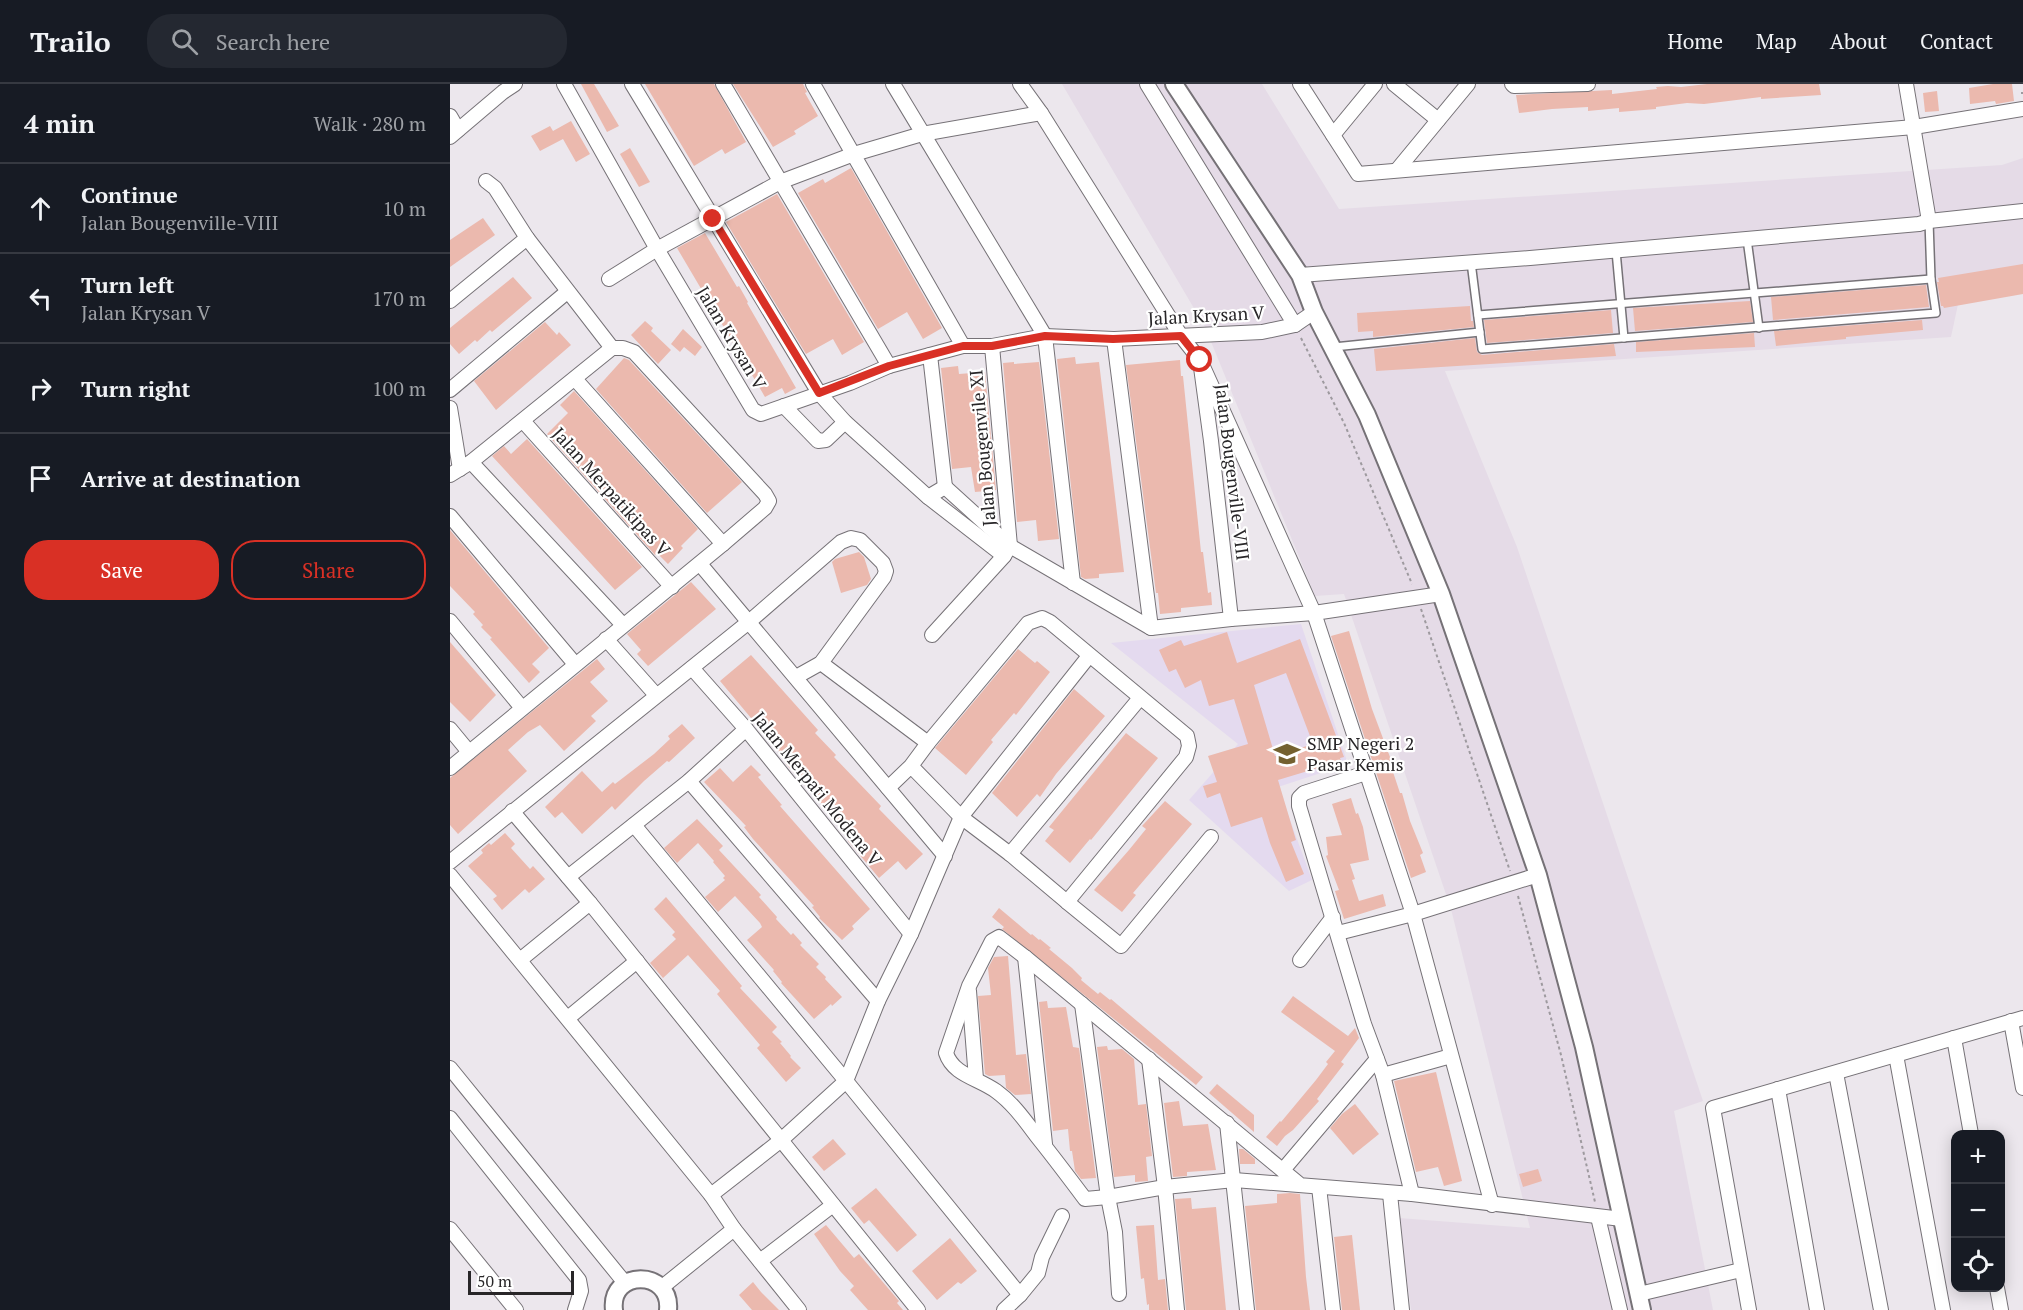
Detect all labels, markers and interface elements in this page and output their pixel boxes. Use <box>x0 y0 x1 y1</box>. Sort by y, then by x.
search box <box>147 14 567 68</box>
text: Trailo <box>30 23 111 60</box>
icon: search <box>168 25 201 58</box>
text: Search here <box>216 27 330 56</box>
text: Home <box>1667 27 1723 55</box>
text: Map <box>1756 27 1797 55</box>
text: About <box>1830 27 1887 55</box>
text: Contact <box>1920 27 1993 55</box>
text: 4 min <box>24 106 95 140</box>
text: Walk · 280 m <box>314 110 426 137</box>
text: Continue <box>81 180 178 209</box>
icon: ahead <box>24 192 57 225</box>
text: 10 m <box>383 195 426 222</box>
route end <box>699 205 725 231</box>
text: Jalan Bougenville-VIII <box>81 209 279 236</box>
text: Turn left <box>81 270 174 299</box>
street label: Jalan Krysan V <box>692 281 772 394</box>
icon: left <box>24 282 57 315</box>
text: 170 m <box>372 285 426 312</box>
text: Jalan Krysan V <box>81 299 210 326</box>
street label: Jalan Krysan V <box>1147 300 1265 330</box>
route start <box>1186 346 1212 372</box>
street label: Jalan Bougenvile XI <box>963 369 1001 527</box>
icon: right <box>24 372 57 405</box>
text: Turn right <box>81 374 190 403</box>
text: 100 m <box>372 375 426 402</box>
street label: Jalan Bougenville-VIII <box>1210 382 1256 562</box>
street label: Jalan Merpatikipas V <box>547 422 677 561</box>
icon: arrive <box>24 462 57 495</box>
text: Arrive at destination <box>81 464 300 493</box>
button: Save <box>24 540 219 600</box>
button: Share <box>231 540 426 600</box>
street label: Jalan Merpati Modena V <box>748 706 888 871</box>
place label: SMP Negeri 2 Pasar Kemis <box>1307 731 1414 776</box>
school or university icon: SMP Negeri 2 Pasar Kemis <box>1272 739 1302 769</box>
map controls <box>1951 1130 2005 1292</box>
button: + <box>1951 1130 2005 1184</box>
button: − <box>1951 1184 2005 1238</box>
button: locate <box>1951 1238 2005 1292</box>
scale bar <box>468 1268 574 1296</box>
text: 50 m <box>477 1270 512 1292</box>

